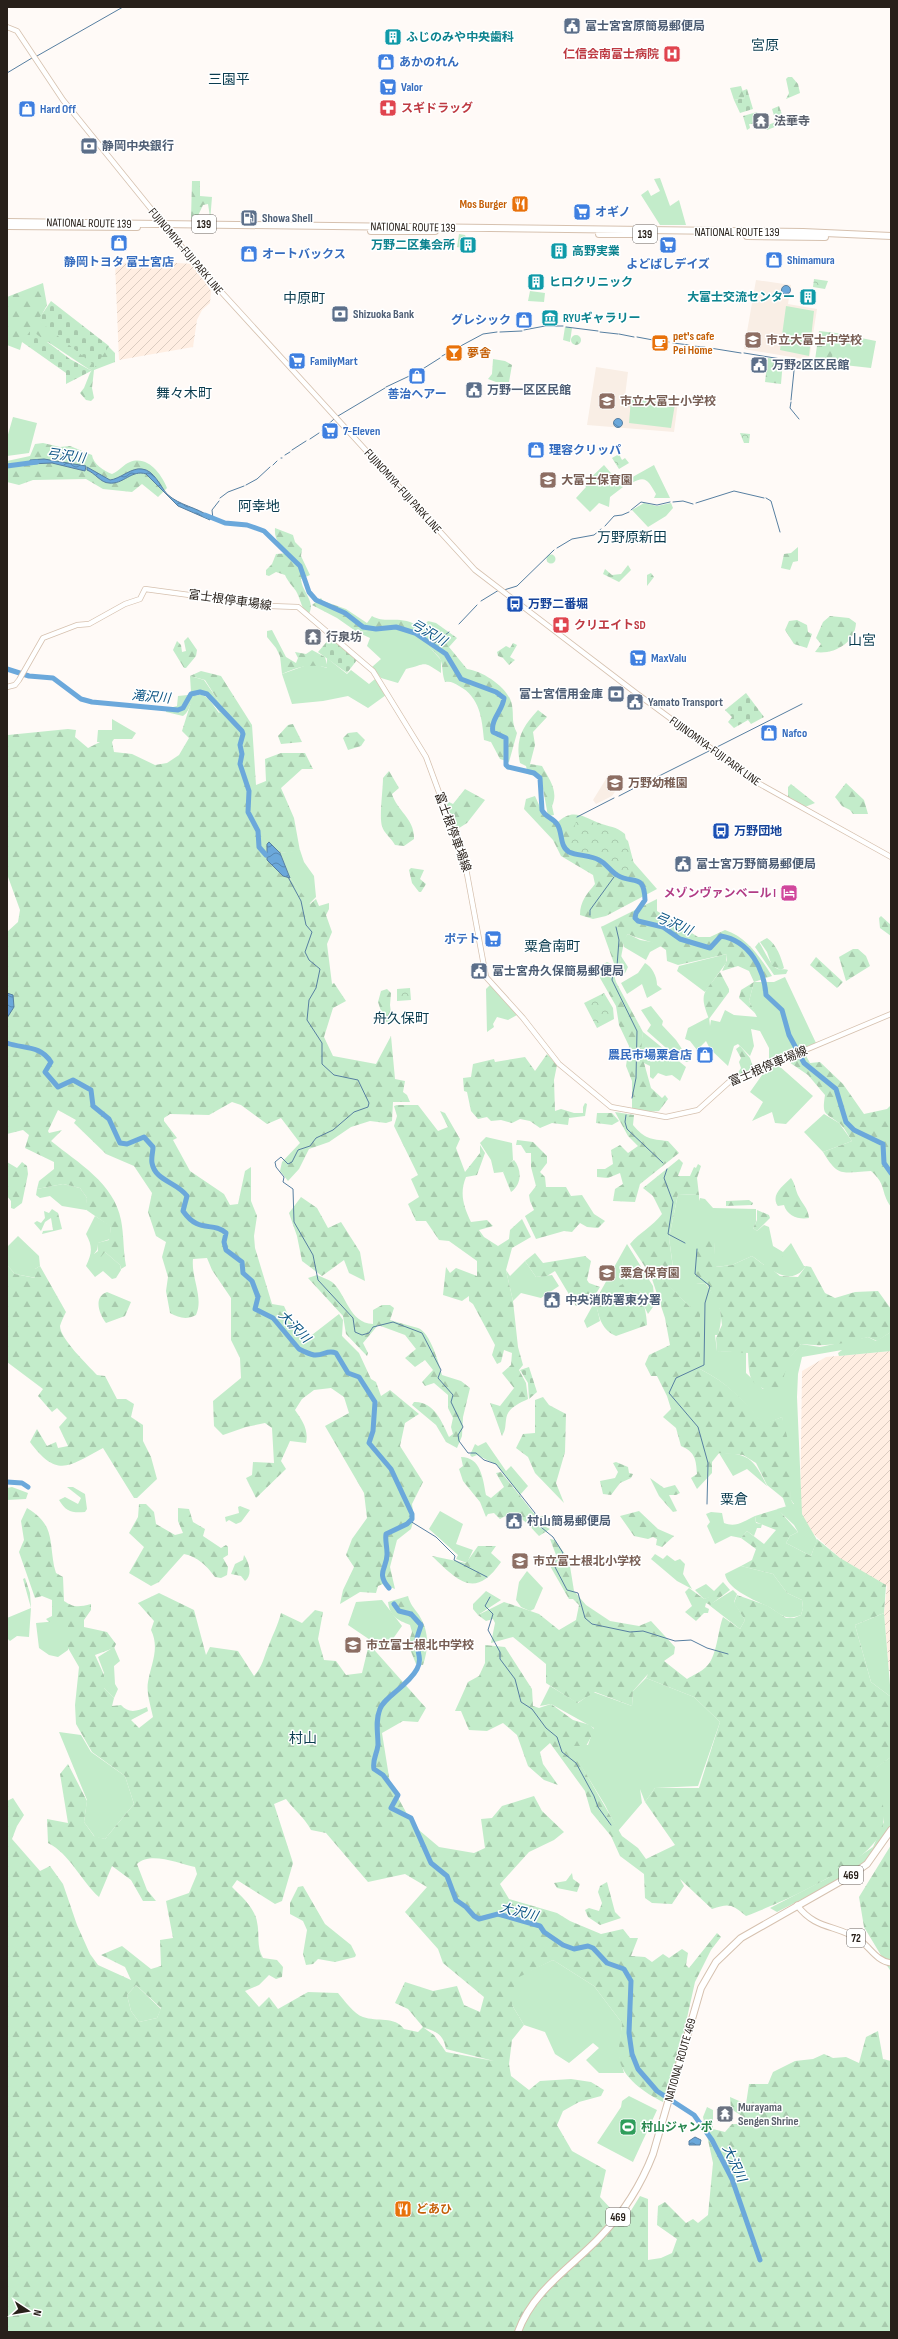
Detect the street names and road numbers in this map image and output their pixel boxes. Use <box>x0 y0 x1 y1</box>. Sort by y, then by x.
street label: FUJINOMIYA-FUJI PARK LINE <box>145 205 226 298</box>
street label: NATIONAL ROUTE 139 <box>46 215 132 232</box>
road number: 139 <box>192 215 216 233</box>
street label: NATIONAL ROUTE 139 <box>370 219 456 236</box>
road number: 139 <box>633 225 657 243</box>
street label: NATIONAL ROUTE 139 <box>694 225 780 240</box>
street label: FUJINOMIYA-FUJI PARK LINE <box>361 446 445 537</box>
street label: 富士根停車場線 <box>187 587 273 614</box>
street label: FUJINOMIYA-FUJI PARK LINE <box>666 713 763 789</box>
street label: 富士根停車場線 <box>431 790 474 874</box>
street label: 富士根停車場線 <box>727 1043 810 1090</box>
road number: 469 <box>839 1866 863 1884</box>
road number: 72 <box>847 1929 865 1947</box>
street label: NATIONAL ROUTE 469 <box>661 2017 700 2104</box>
road number: 469 <box>606 2208 630 2226</box>

